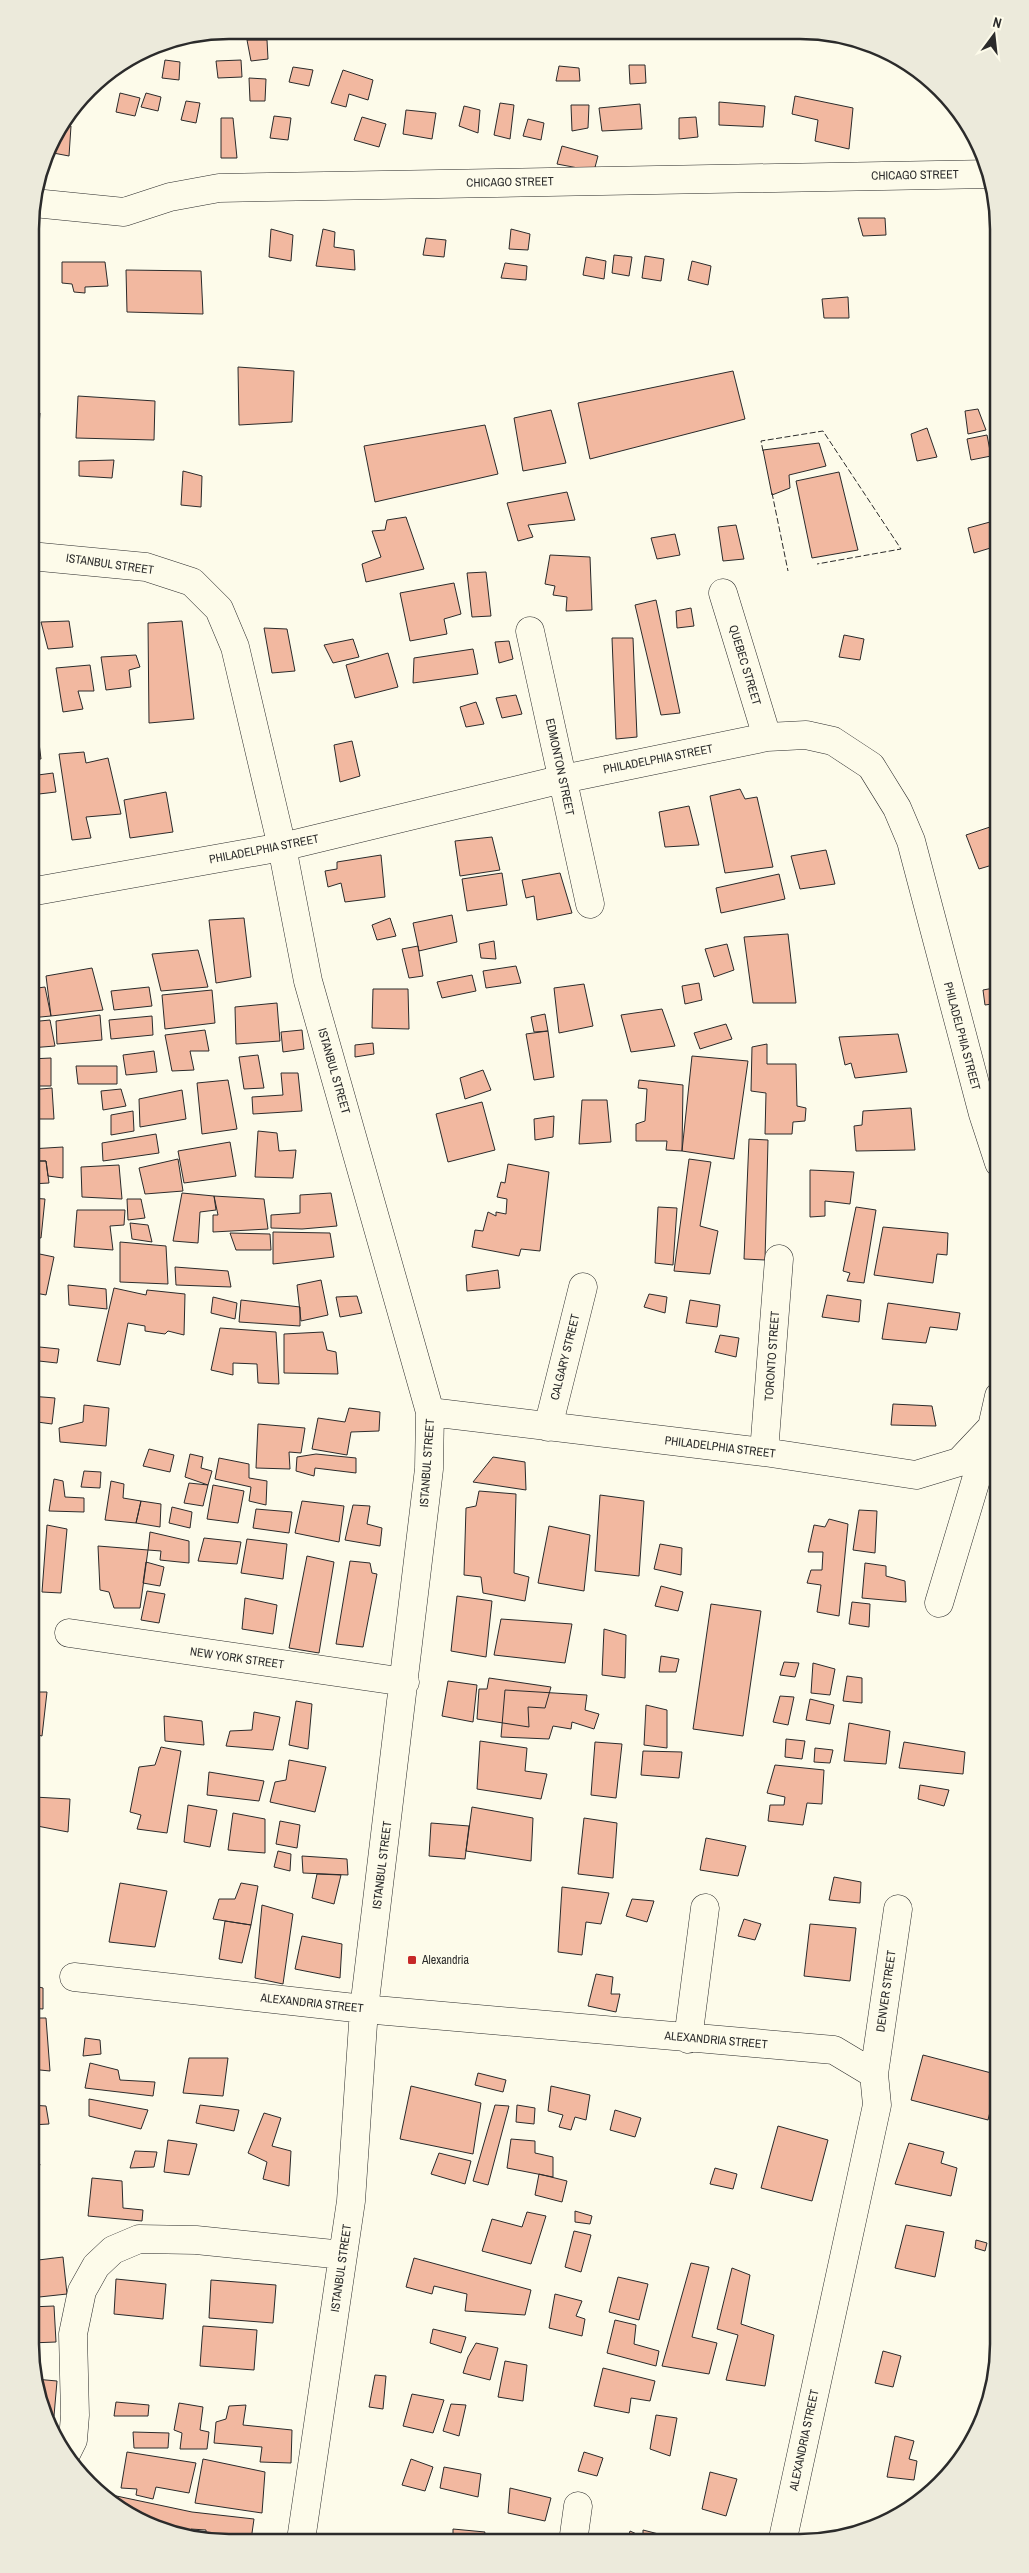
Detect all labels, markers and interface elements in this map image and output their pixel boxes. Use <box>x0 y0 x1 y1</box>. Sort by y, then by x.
north arrow <box>969 10 1019 60</box>
text: N <box>991 13 1004 32</box>
street label: CHICAGO STREET <box>871 166 959 184</box>
street label: CHICAGO STREET <box>466 173 554 191</box>
street label: ISTANBUL STREET <box>65 550 155 578</box>
street label: QUEBEC STREET <box>725 623 765 707</box>
street label: EDMONTON STREET <box>542 717 578 817</box>
street label: PHILADELPHIA STREET <box>602 741 714 777</box>
street label: PHILADELPHIA STREET <box>208 831 320 867</box>
street label: PHILADELPHIA STREET <box>940 980 984 1092</box>
street label: ISTANBUL STREET <box>314 1026 354 1116</box>
street label: TORONTO STREET <box>761 1310 783 1402</box>
street label: CALGARY STREET <box>547 1312 583 1402</box>
street label: ISTANBUL STREET <box>416 1418 438 1508</box>
street label: PHILADELPHIA STREET <box>664 1432 776 1462</box>
street label: NEW YORK STREET <box>189 1643 285 1673</box>
street label: ISTANBUL STREET <box>369 1820 395 1910</box>
street label: DENVER STREET <box>872 1949 900 2033</box>
place label: Alexandria <box>421 1952 470 1968</box>
marker: Alexandria <box>406 1954 418 1966</box>
street label: ALEXANDRIA STREET <box>259 1990 364 2016</box>
street label: ALEXANDRIA STREET <box>663 2027 768 2052</box>
street label: ISTANBUL STREET <box>327 2223 355 2313</box>
street label: ALEXANDRIA STREET <box>785 2388 823 2493</box>

